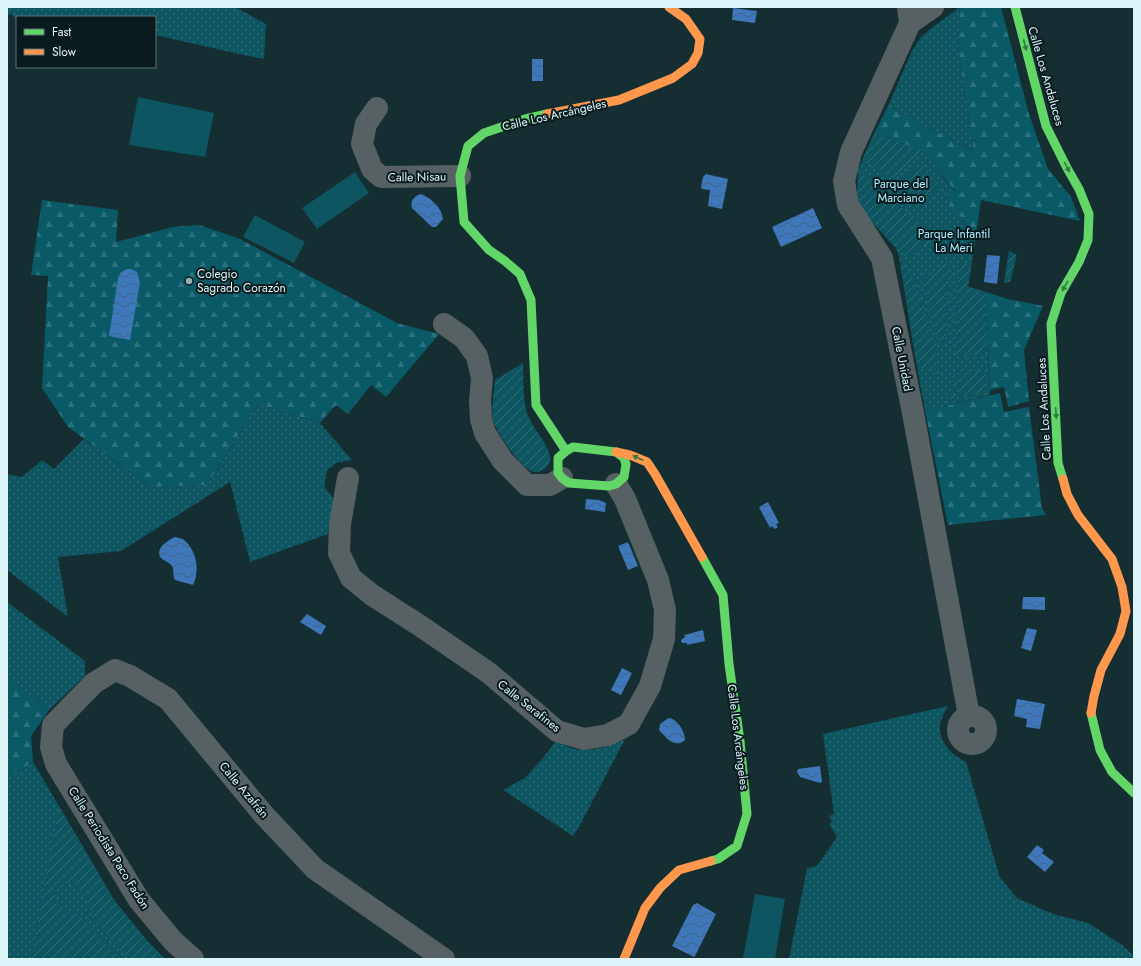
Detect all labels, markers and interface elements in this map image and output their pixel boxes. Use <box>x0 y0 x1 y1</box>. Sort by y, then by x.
legend <box>16 16 156 68</box>
text: Fast <box>52 23 71 41</box>
street label: Calle Los Andaluces <box>1023 24 1069 128</box>
one-way arrow <box>1022 38 1028 51</box>
text: Slow <box>52 43 77 61</box>
street label: Calle Los Arcángeles <box>500 94 608 136</box>
one-way arrow <box>1063 161 1070 173</box>
street label: Calle Nisau <box>388 167 446 187</box>
park label: Parque del Marciano <box>874 175 928 207</box>
park label: Parque Infantil La Meri <box>918 225 990 257</box>
place label: Colegio Sagrado Corazón <box>197 265 286 297</box>
marker: Colegio Sagrado Corazón <box>184 276 194 286</box>
one-way arrow <box>1061 280 1068 292</box>
street label: Calle Unidad <box>887 325 917 393</box>
street label: Calle Los Andaluces <box>1032 357 1056 461</box>
one-way arrow <box>1052 407 1059 419</box>
one-way arrow <box>632 455 644 461</box>
street label: Calle Serafines <box>494 676 565 737</box>
street label: Calle Los Arcángeles <box>723 683 753 791</box>
street label: Calle Azafrán <box>215 758 273 822</box>
street label: Calle Periodista Paco Fadón <box>64 783 154 913</box>

